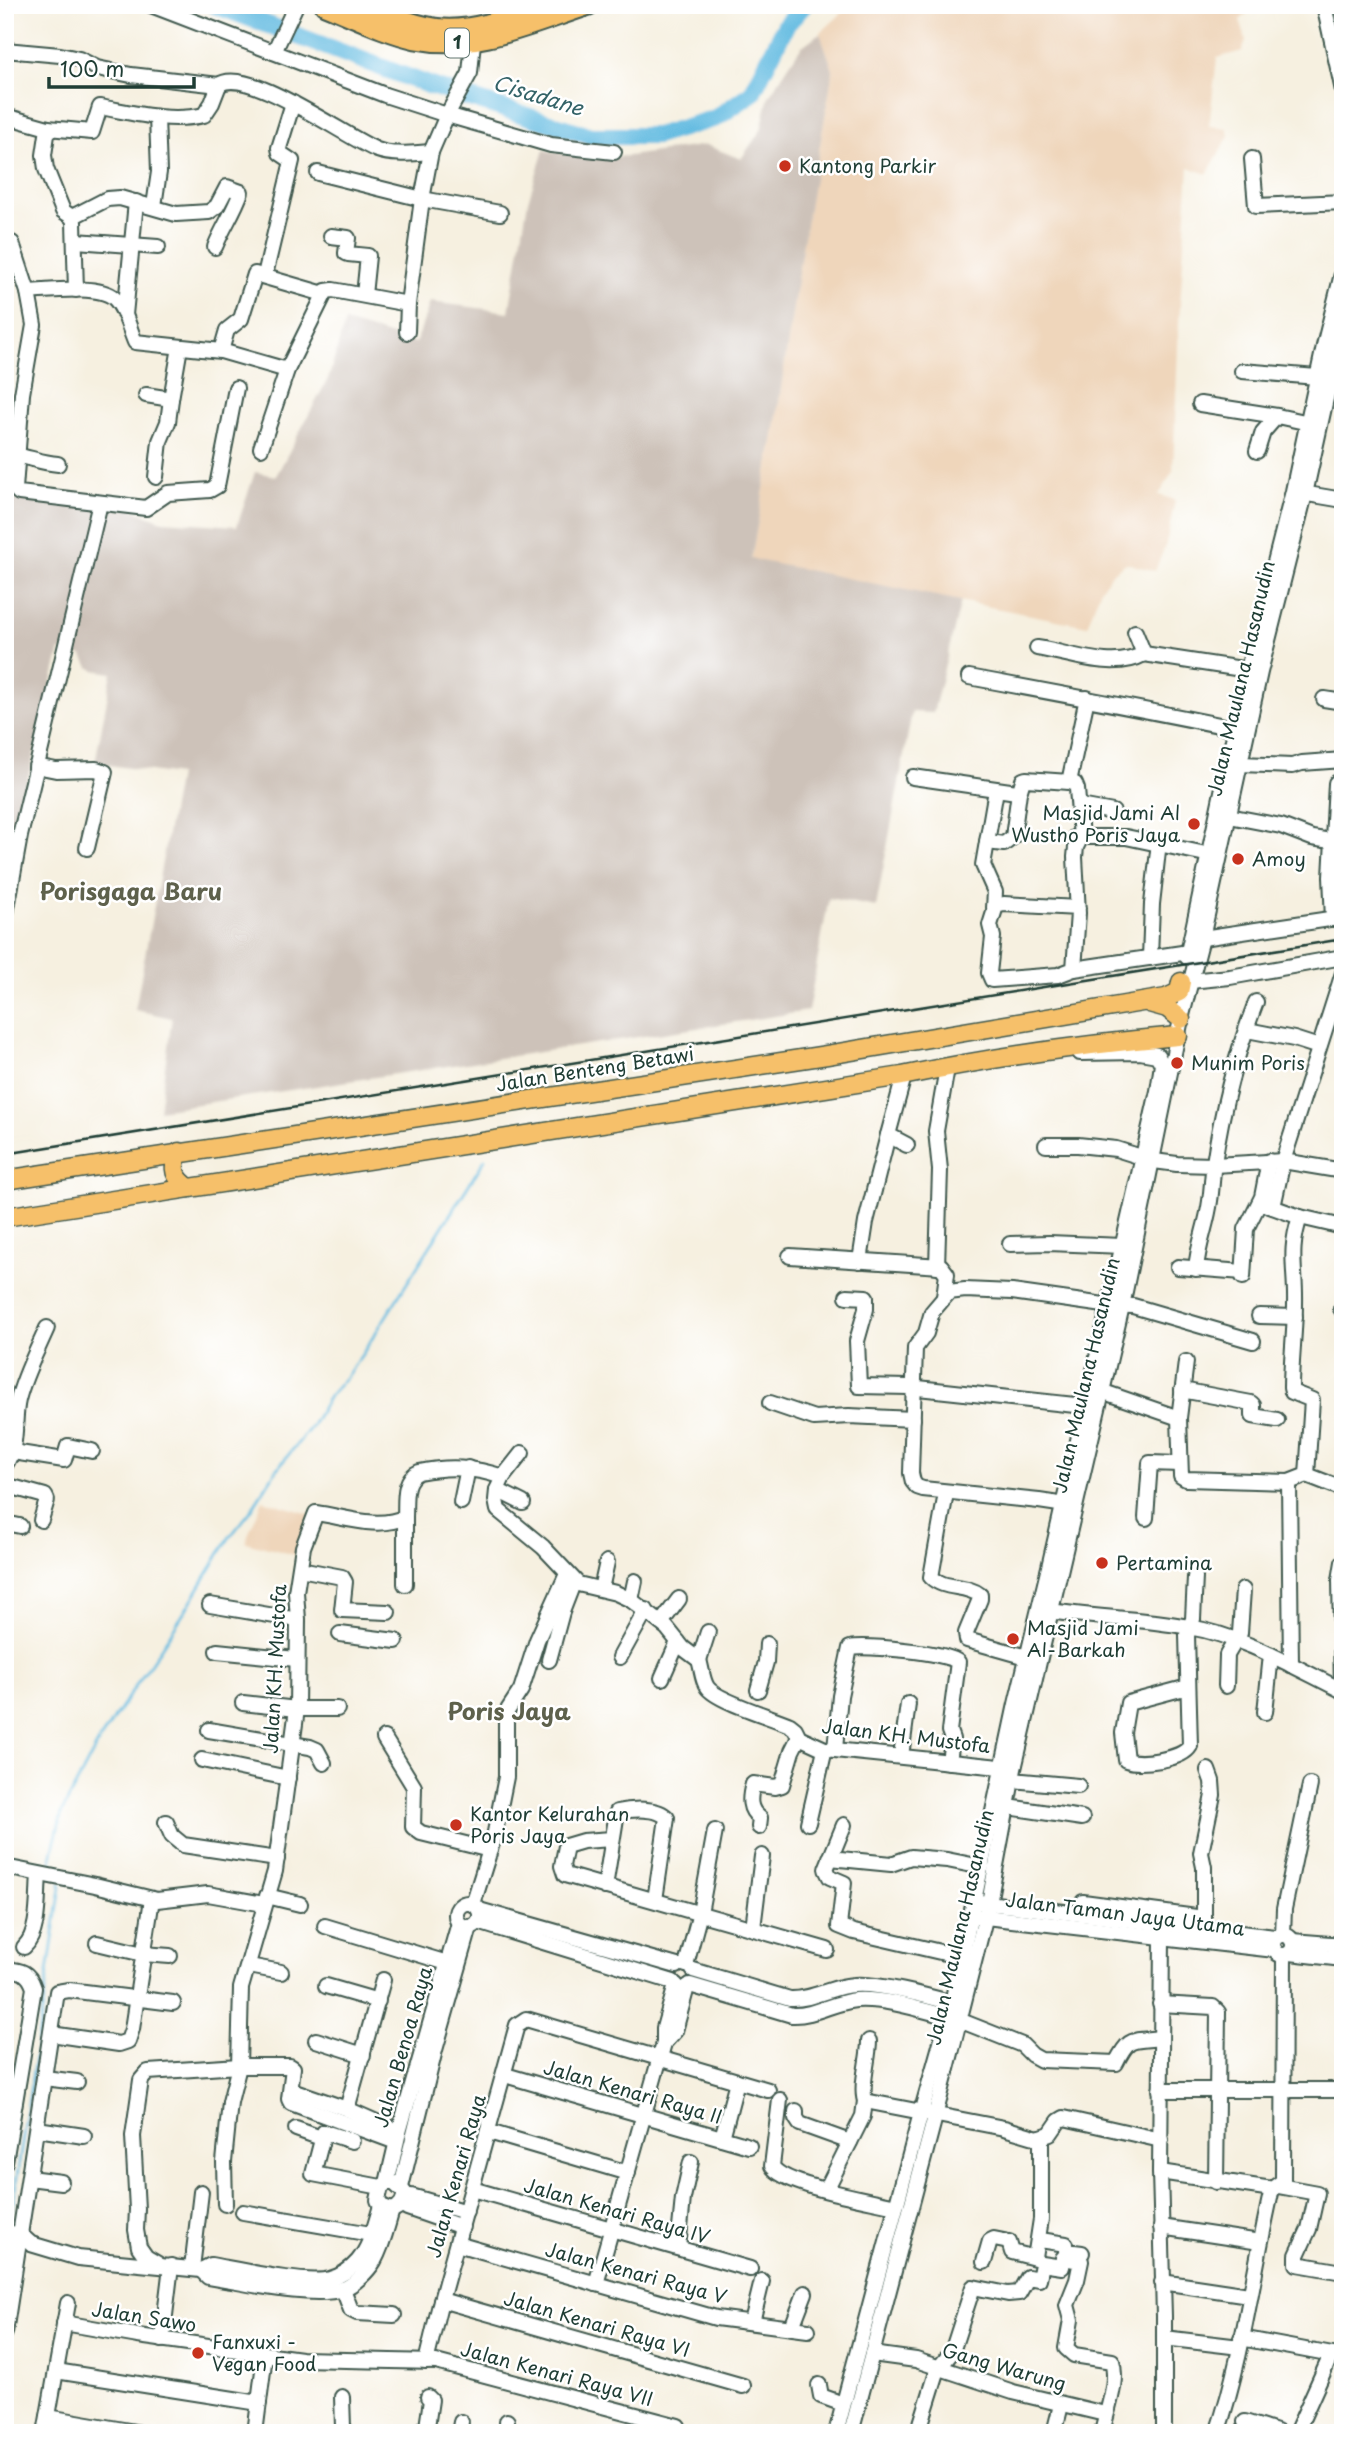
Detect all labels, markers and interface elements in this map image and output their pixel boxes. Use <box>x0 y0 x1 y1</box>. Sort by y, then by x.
road number: 1 <box>445 28 469 58</box>
scale bar <box>49 46 194 90</box>
text: 100 m <box>60 52 124 84</box>
water label: Cisadane <box>489 65 589 123</box>
place label: Kantong Parkir <box>799 151 936 179</box>
marker: Kantong Parkir <box>777 158 793 174</box>
street label: Jalan Maulana Hasanudin <box>1199 557 1281 799</box>
place label: Masjid Jami Al Wustho Poris Jaya <box>1011 798 1181 848</box>
marker: Masjid Jami Al Wustho Poris Jaya <box>1186 816 1202 832</box>
place label: Amoy <box>1252 844 1306 872</box>
marker: Amoy <box>1230 851 1246 867</box>
district label: Porisgaga Baru <box>40 873 222 908</box>
street label: Jalan Benteng Betawi <box>494 1039 696 1097</box>
place label: Munim Poris <box>1191 1048 1305 1076</box>
marker: Munim Poris <box>1169 1055 1185 1071</box>
street label: Jalan Maulana Hasanudin <box>1044 1254 1126 1496</box>
place label: Pertamina <box>1116 1548 1212 1576</box>
marker: Pertamina <box>1094 1555 1110 1571</box>
street label: Jalan KH. Mustofa <box>256 1583 292 1754</box>
place label: Masjid Jami Al-Barkah <box>1027 1613 1139 1663</box>
marker: Masjid Jami Al-Barkah <box>1005 1631 1021 1647</box>
district label: Poris Jaya <box>447 1693 571 1728</box>
street label: Jalan KH. Mustofa <box>820 1711 992 1759</box>
place label: Kantor Kelurahan Poris Jaya <box>470 1799 629 1849</box>
street label: Jalan Maulana Hasanudin <box>918 1806 1000 2048</box>
marker: Kantor Kelurahan Poris Jaya <box>448 1817 464 1833</box>
street label: Jalan Taman Jaya Utama <box>1004 1884 1246 1942</box>
street label: Jalan Benoa Raya <box>366 1963 438 2130</box>
street label: Jalan Kenari Raya II <box>540 2052 726 2130</box>
street label: Jalan Kenari Raya <box>418 2090 492 2261</box>
street label: Jalan Kenari Raya IV <box>521 2170 714 2250</box>
street label: Jalan Kenari Raya V <box>542 2234 731 2310</box>
street label: Jalan Kenari Raya VI <box>501 2283 694 2363</box>
street label: Jalan Sawo <box>90 2294 199 2338</box>
place label: Fanxuxi - Vegan Food <box>212 2327 316 2377</box>
street label: Jalan Kenari Raya VII <box>458 2334 657 2412</box>
street label: Gang Warung <box>939 2335 1070 2397</box>
marker: Fanxuxi - Vegan Food <box>190 2345 206 2361</box>

